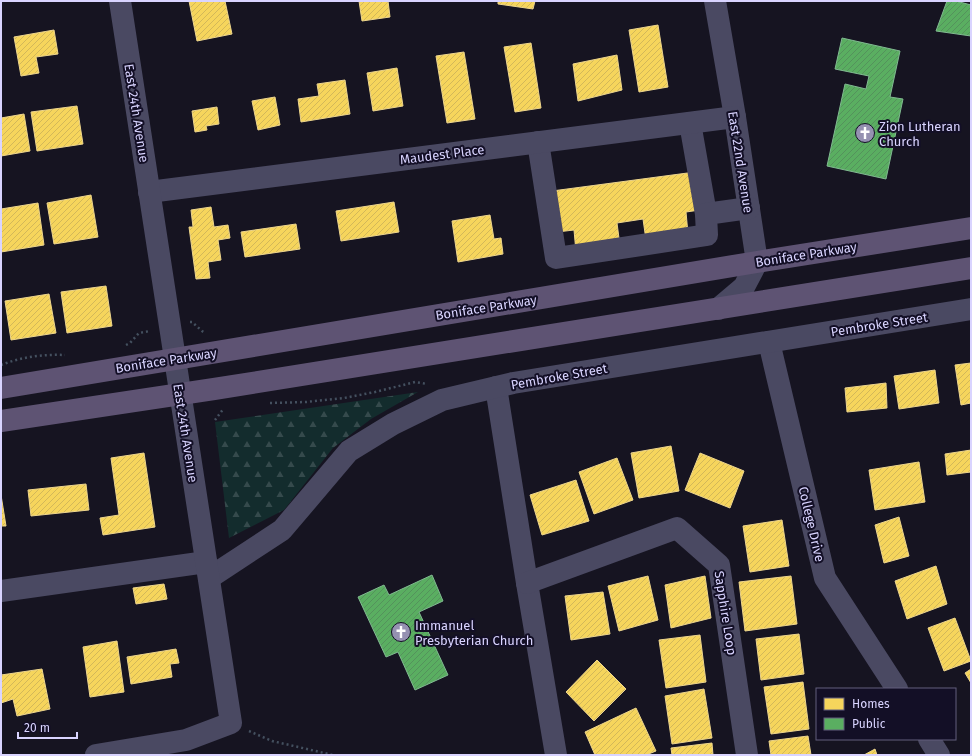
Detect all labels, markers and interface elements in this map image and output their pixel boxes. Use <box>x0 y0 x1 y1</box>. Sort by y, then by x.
street label: East 24th Avenue <box>121 63 152 164</box>
street label: East 22nd Avenue <box>725 110 756 214</box>
place label: Zion Lutheran Church <box>879 119 961 149</box>
church icon: Zion Lutheran Church <box>854 122 876 144</box>
street label: Maudest Place <box>399 142 485 167</box>
street label: Boniface Parkway <box>754 239 858 270</box>
street label: Boniface Parkway <box>434 292 538 323</box>
street label: Pembroke Street <box>830 309 929 340</box>
street label: Boniface Parkway <box>114 345 218 376</box>
street label: Pembroke Street <box>510 361 609 392</box>
street label: East 24th Avenue <box>170 383 201 484</box>
street label: College Drive <box>796 485 827 563</box>
street label: Sapphire Loop <box>711 570 740 656</box>
place label: Immanuel Presbyterian Church <box>415 618 533 648</box>
church icon: Immanuel Presbyterian Church <box>390 621 412 643</box>
legend <box>816 688 956 740</box>
text: Homes <box>852 697 890 711</box>
scale bar <box>18 714 77 740</box>
text: Public <box>852 717 886 731</box>
text: 20 m <box>24 721 50 735</box>

